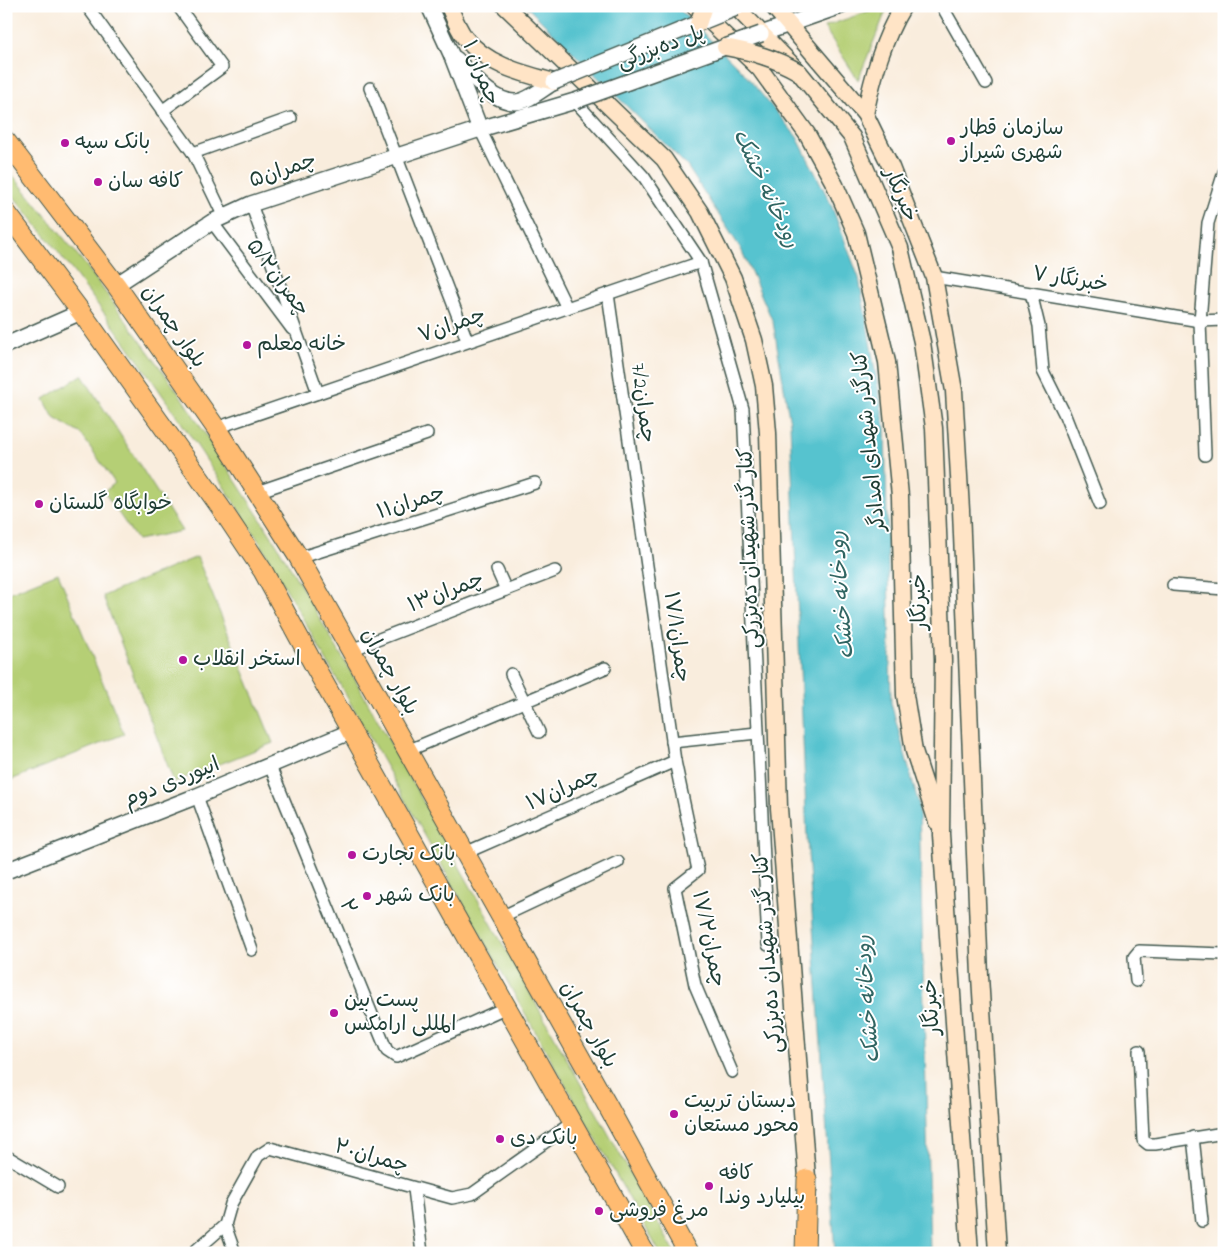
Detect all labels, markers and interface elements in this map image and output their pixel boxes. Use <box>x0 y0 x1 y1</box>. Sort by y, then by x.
street label: پل ده‌بزرگی <box>613 18 709 78</box>
street label: چمران ۱ <box>453 36 507 110</box>
place label: سازمان قطار شهری شیراز <box>959 114 1064 168</box>
water label: رودخانه خشک <box>723 124 807 254</box>
place label: بانک سپه <box>75 128 150 158</box>
marker: سازمان قطار شهری شیراز <box>945 135 957 147</box>
marker: بانک سپه <box>59 137 71 149</box>
street label: چمران۵ <box>245 146 321 196</box>
street label: خبرنگار <box>874 161 925 227</box>
place label: کافه سان <box>108 167 183 197</box>
marker: کافه سان <box>92 176 104 188</box>
street label: چمران۵/۲ <box>238 233 316 323</box>
street label: ۷ خبرنگار <box>1030 259 1110 301</box>
street label: بلوار چمران <box>133 279 213 375</box>
street label: چمران۷ <box>414 300 490 352</box>
place label: خانه معلم <box>257 330 346 360</box>
marker: خانه معلم <box>241 339 253 351</box>
street label: کنارگذر شهدای امدادگر <box>846 349 895 535</box>
street label: 7/2چمران <box>622 361 662 445</box>
street label: کنار گذر شهیدان ده‌بزرکی <box>732 447 768 649</box>
street label: چمران۱۱ <box>373 478 449 528</box>
place label: خوابگاه گلستان <box>49 489 172 519</box>
marker: خوابگاه گلستان <box>33 498 45 510</box>
water label: رودخانه خشک <box>823 530 863 660</box>
street label: چمران۱۳ <box>403 565 489 621</box>
street label: خبرنگار <box>904 573 936 633</box>
street label: چمران۱۷/۱ <box>655 590 697 684</box>
street label: بلوار چمران <box>353 623 425 721</box>
place label: استخر انقلاب <box>193 645 301 675</box>
marker: استخر انقلاب <box>177 654 189 666</box>
street label: ابیوردی دوم <box>120 750 224 816</box>
street label: چمران۱۷ <box>522 761 604 819</box>
place label: بانک تجارت <box>362 840 456 870</box>
marker: بانک تجارت <box>346 849 358 861</box>
street label: کنار گذر شهیدان ده‌بزرکی <box>747 852 791 1054</box>
place label: بانک شهر <box>375 881 455 911</box>
street label: چمران۱۷/۲ <box>683 888 733 990</box>
marker: بانک شهر <box>361 890 373 902</box>
street label: ۲ <box>330 895 364 919</box>
water label: رودخانه خشک <box>849 934 889 1064</box>
street label: بلوار چمران <box>552 976 624 1074</box>
street label: خبرنگار <box>915 978 949 1038</box>
place label: پست بین المللی ارامکس <box>344 986 456 1040</box>
marker: پست بین المللی ارامکس <box>328 1007 340 1019</box>
place label: دبستان تربیت محور مستعان <box>684 1087 799 1141</box>
marker: دبستان تربیت محور مستعان <box>668 1108 680 1120</box>
place label: بانک دی <box>510 1124 578 1154</box>
street label: چمران۲۰ <box>330 1132 412 1182</box>
marker: بانک دی <box>494 1133 506 1145</box>
place label: کافه بیلیارد وندا <box>719 1159 805 1213</box>
marker: کافه بیلیارد وندا <box>703 1180 715 1192</box>
place label: مرغ فروشی <box>609 1196 709 1226</box>
marker: مرغ فروشی <box>593 1205 605 1217</box>

